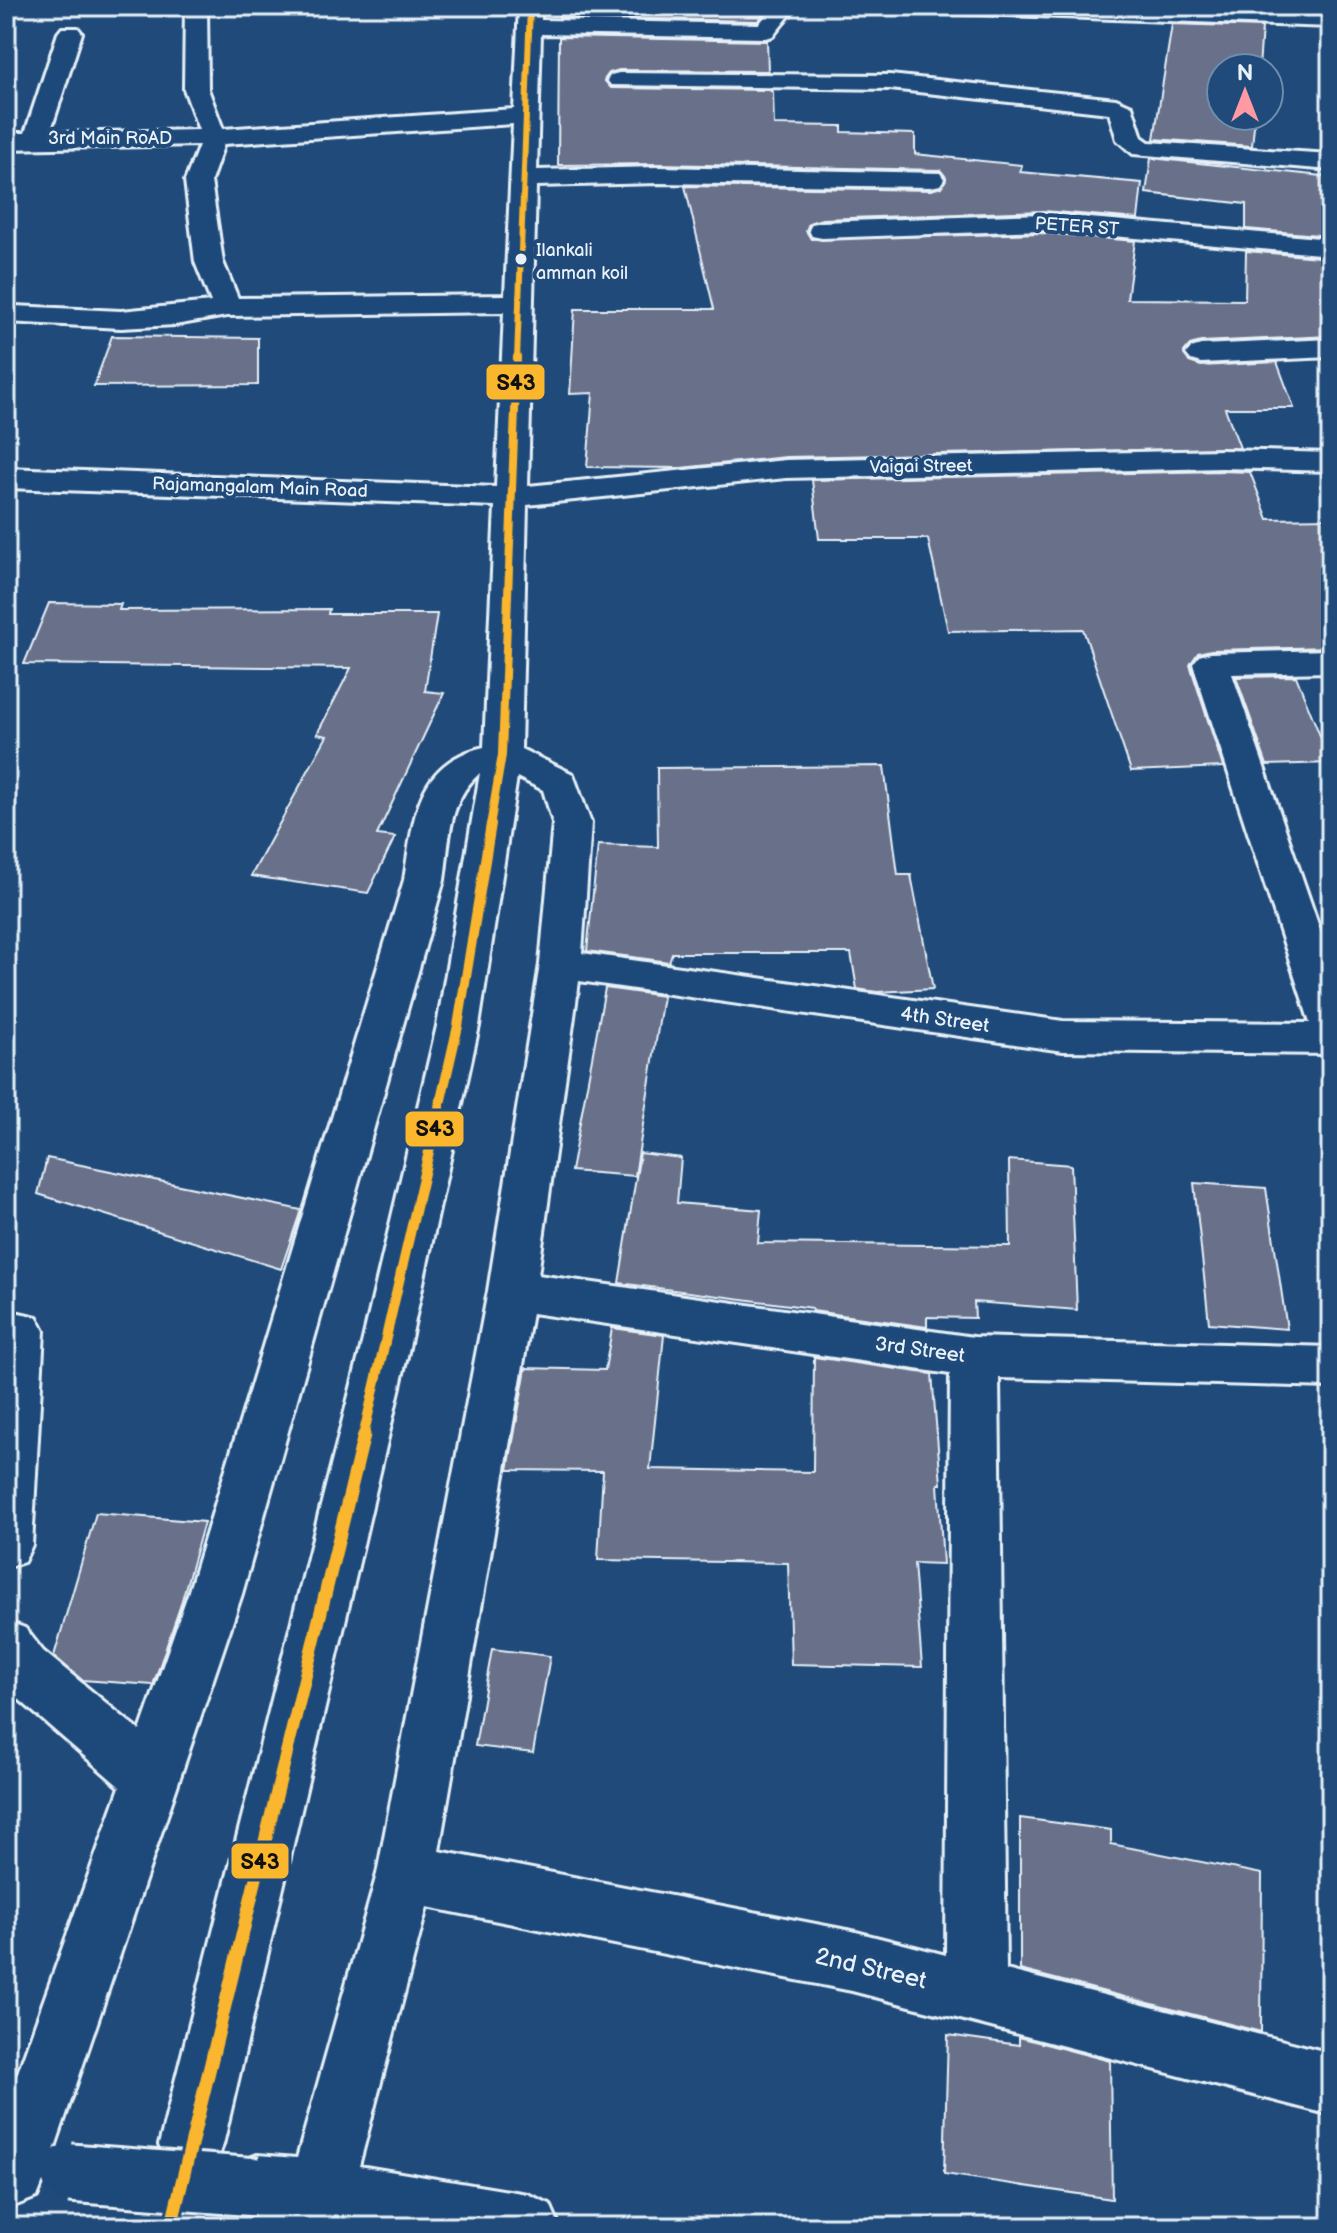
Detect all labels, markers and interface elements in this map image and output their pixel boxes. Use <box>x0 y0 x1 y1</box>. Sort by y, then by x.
north arrow <box>1205 52 1285 132</box>
text: N <box>1237 60 1253 87</box>
street label: 3rd Main RoAD <box>48 128 172 149</box>
street label: PETER ST <box>1034 213 1120 240</box>
place label: Ilankali amman koil <box>536 240 628 284</box>
marker: Ilankali amman koil <box>513 251 529 267</box>
line badge: S43 <box>485 363 546 401</box>
text: S43 <box>496 370 536 397</box>
street label: Vaigai Street <box>869 455 973 478</box>
street label: Rajamangalam Main Road <box>152 473 368 502</box>
street label: 4th Street <box>899 1002 991 1038</box>
line badge: S43 <box>404 1110 465 1148</box>
text: S43 <box>415 1116 455 1143</box>
street label: 3rd Street <box>873 1332 966 1368</box>
line badge: S43 <box>230 1842 290 1880</box>
text: S43 <box>240 1849 280 1876</box>
street label: 2nd Street <box>812 1942 930 1996</box>

